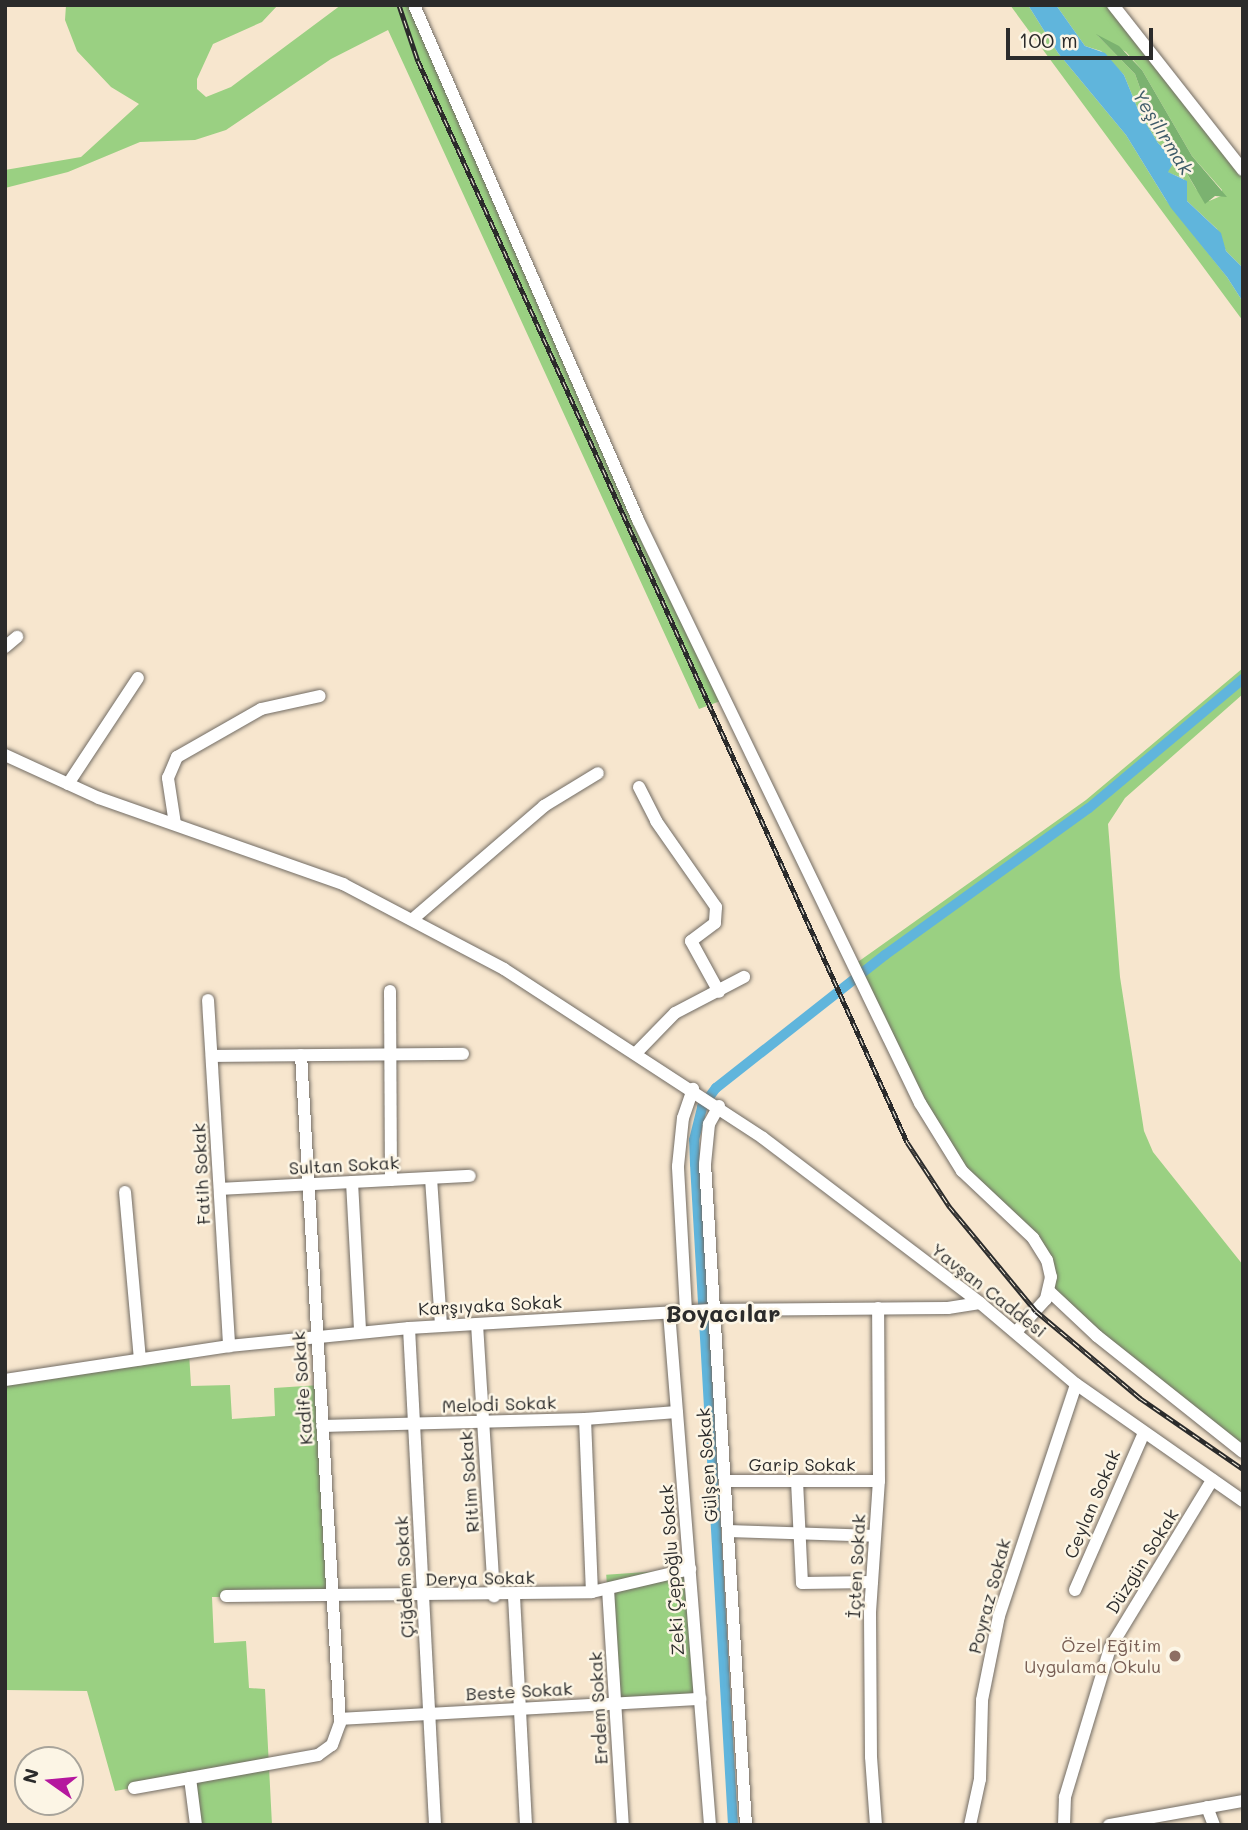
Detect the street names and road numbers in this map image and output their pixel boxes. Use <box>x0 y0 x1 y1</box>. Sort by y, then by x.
street label: Fatih Sokak <box>188 1123 214 1225</box>
street label: Sultan Sokak <box>288 1151 400 1179</box>
street label: Yavşan Caddesi <box>927 1238 1051 1342</box>
street label: Karşıyaka Sokak <box>418 1290 562 1320</box>
street label: Kadife Sokak <box>287 1330 317 1446</box>
street label: Melodi Sokak <box>441 1391 557 1417</box>
street label: Gülşen Sokak <box>692 1407 722 1523</box>
street label: Ritim Sokak <box>455 1431 483 1533</box>
street label: Ceylan Sokak <box>1059 1446 1125 1562</box>
street label: Garip Sokak <box>748 1453 856 1475</box>
street label: Zeki Çepoğlu Sokak <box>655 1484 689 1656</box>
street label: Düzgün Sokak <box>1101 1505 1183 1617</box>
street label: İçten Sokak <box>842 1513 870 1619</box>
street label: Çiğdem Sokak <box>390 1515 418 1639</box>
street label: Poyraz Sokak <box>963 1536 1015 1656</box>
street label: Derya Sokak <box>425 1566 535 1590</box>
street label: Erdem Sokak <box>584 1651 612 1765</box>
street label: Beste Sokak <box>465 1677 573 1705</box>

